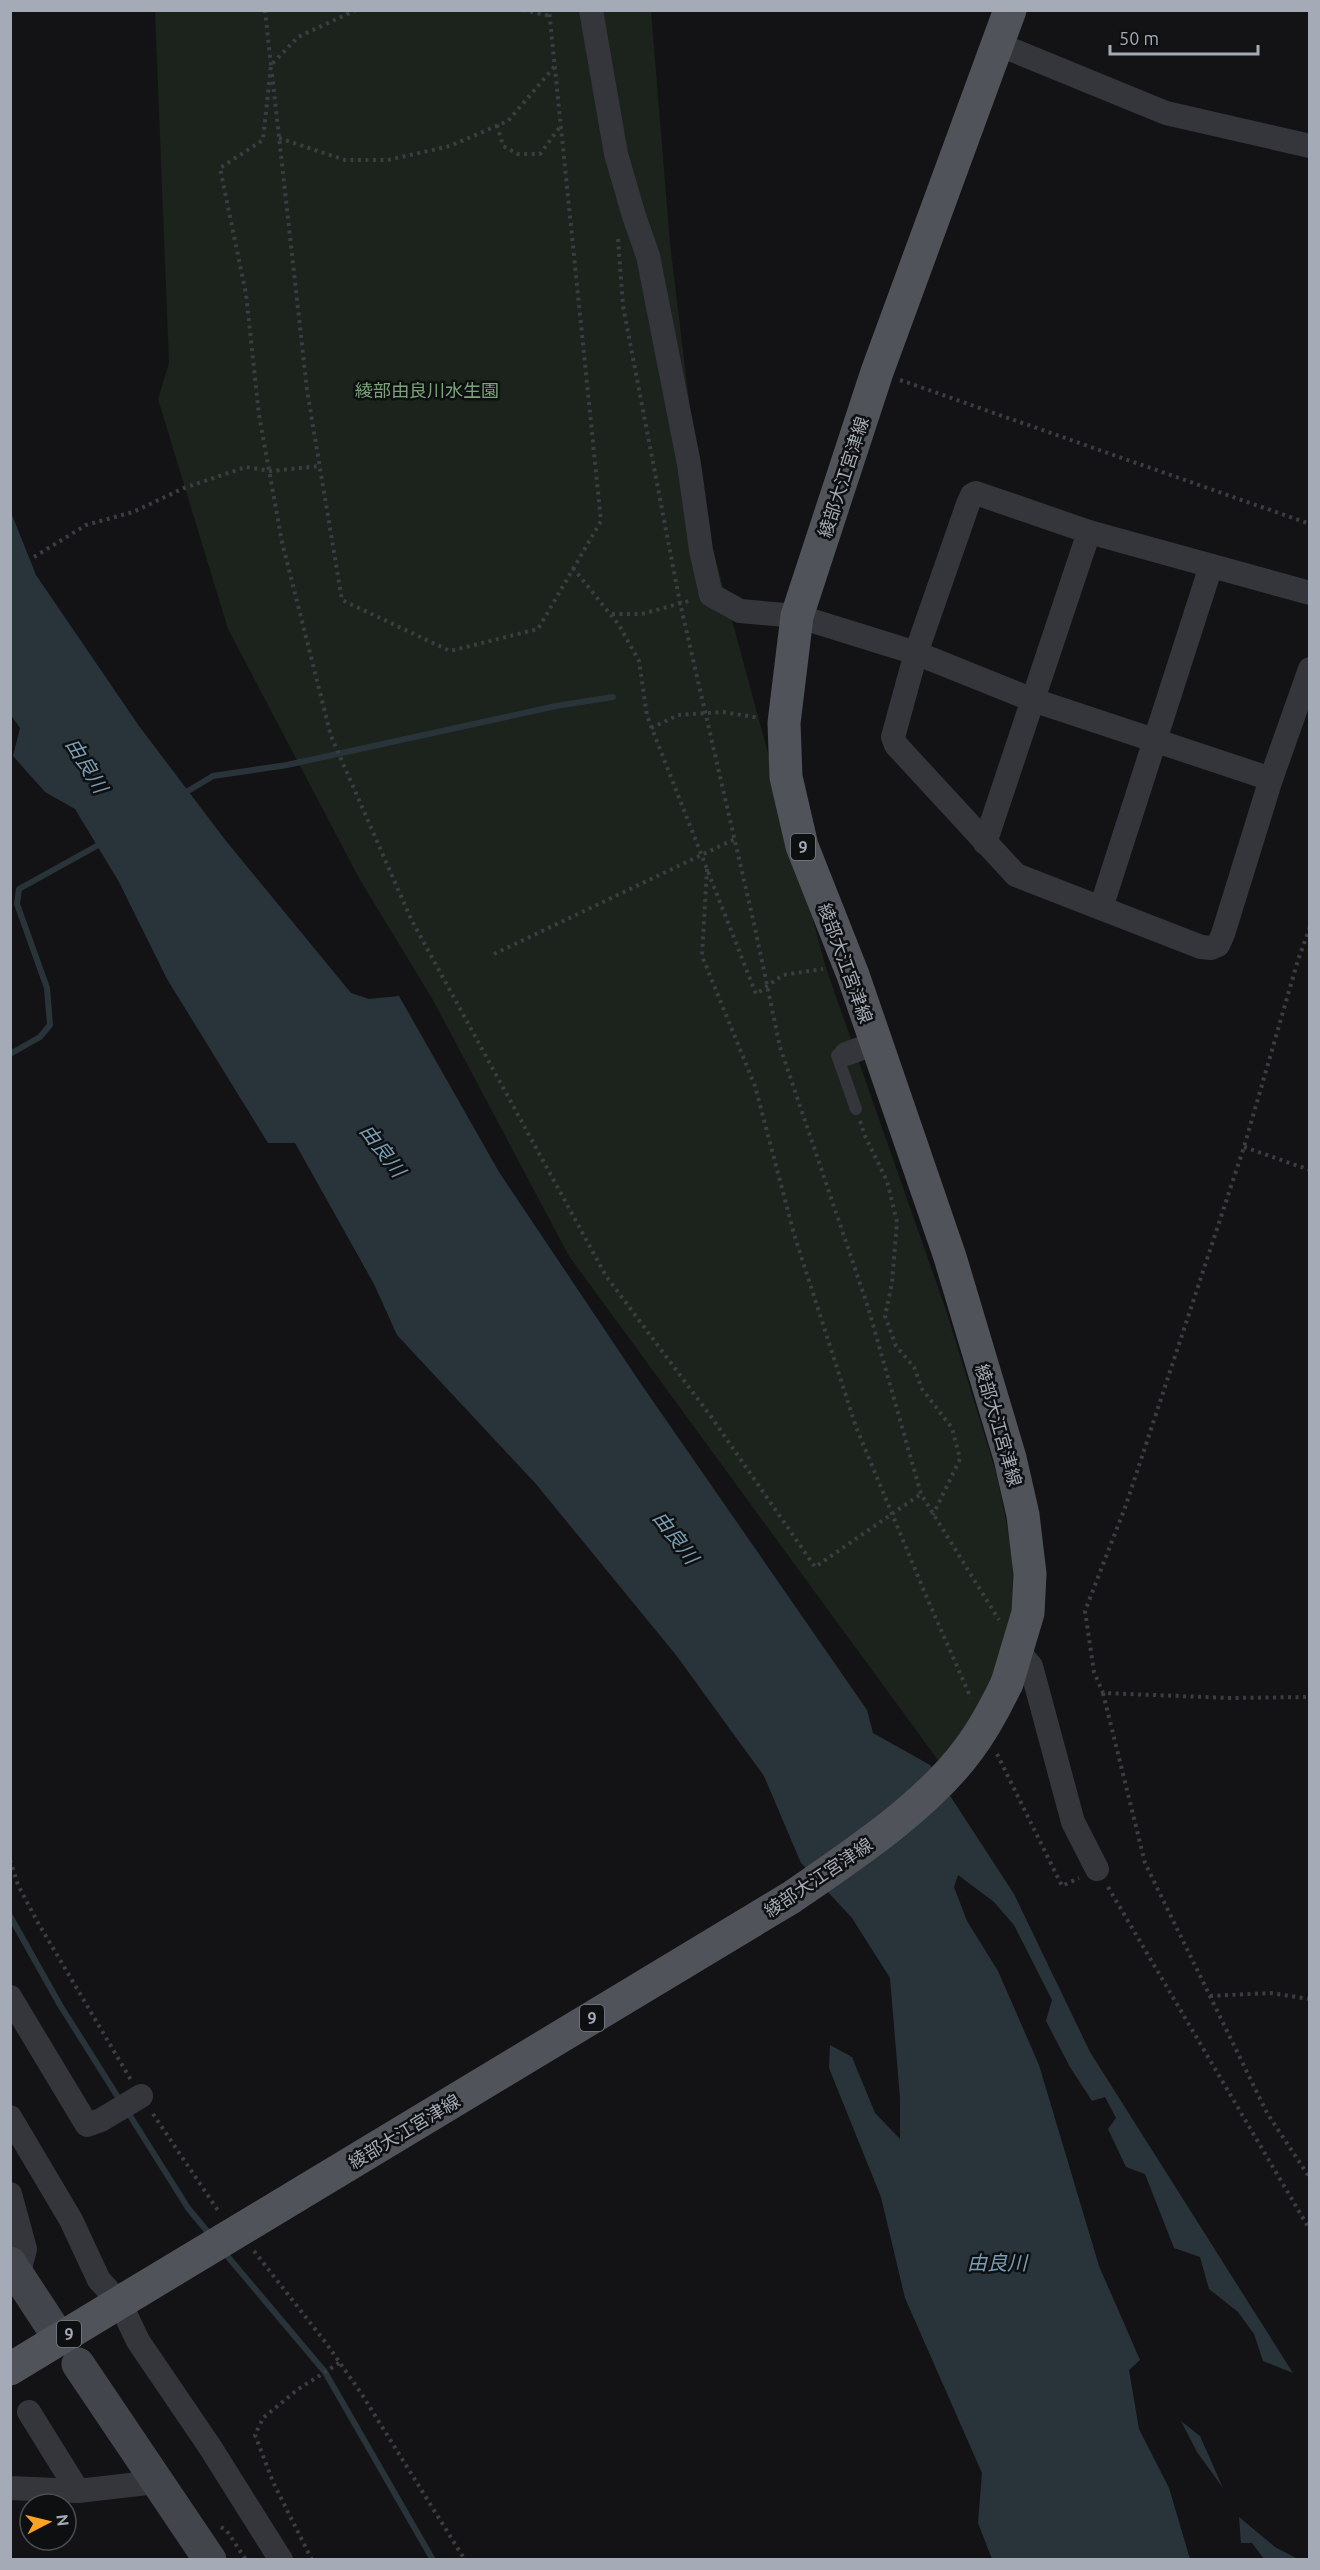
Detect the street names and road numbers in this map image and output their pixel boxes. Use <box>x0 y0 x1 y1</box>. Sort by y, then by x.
street label: 綾部大江宮津線 <box>814 414 872 540</box>
road number: 9 <box>791 834 815 860</box>
street label: 綾部大江宮津線 <box>815 900 877 1026</box>
street label: 綾部大江宮津線 <box>972 1362 1026 1488</box>
street label: 綾部大江宮津線 <box>760 1833 876 1921</box>
road number: 9 <box>580 2005 604 2031</box>
street label: 綾部大江宮津線 <box>345 2090 463 2172</box>
road number: 9 <box>57 2321 81 2347</box>

